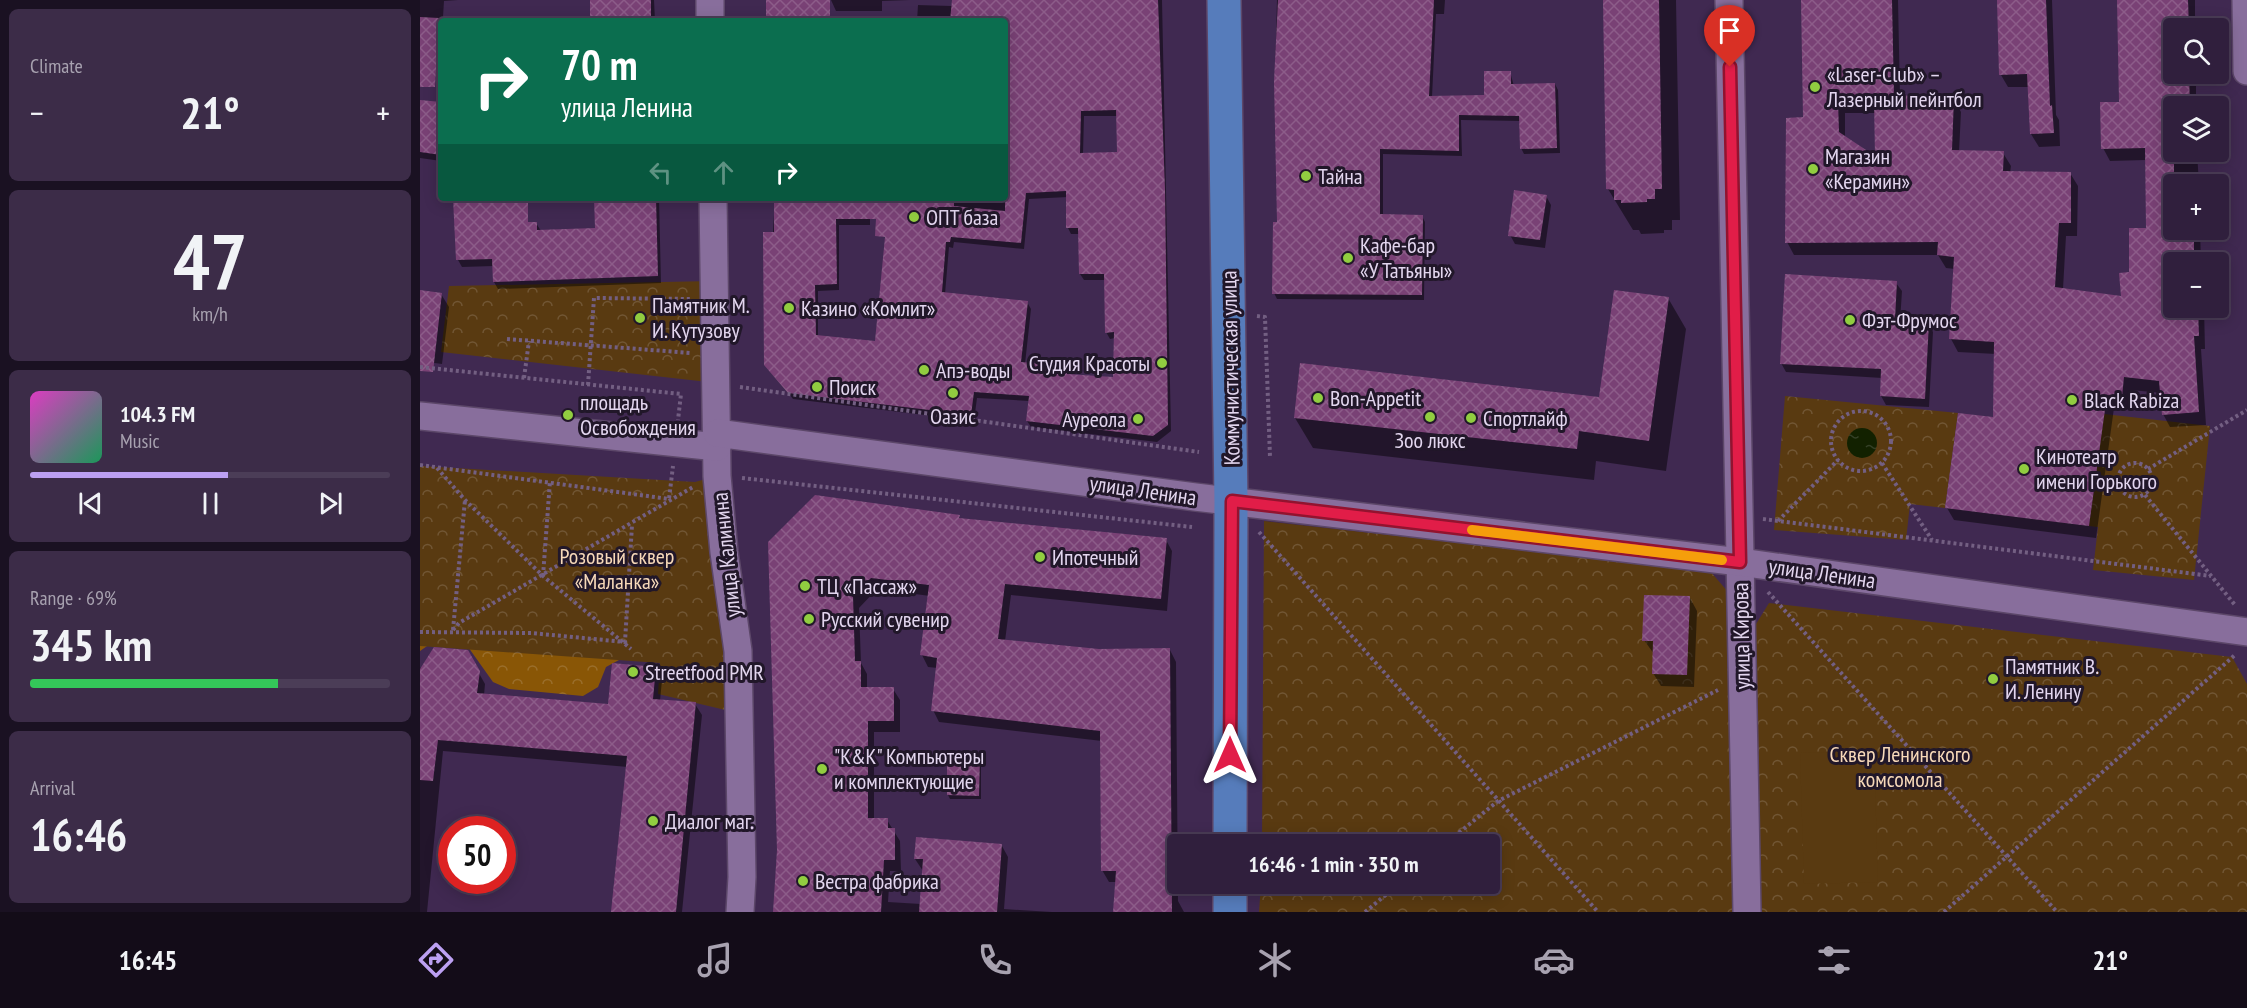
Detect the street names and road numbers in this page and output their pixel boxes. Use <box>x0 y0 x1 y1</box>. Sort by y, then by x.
street label: Коммунистическая улица <box>1214 270 1246 466</box>
street label: улица Ленина <box>1088 469 1198 511</box>
street label: улица Калинина <box>706 491 746 619</box>
street label: улица Ленина <box>1767 552 1877 594</box>
street label: улица Кирова <box>1726 582 1756 690</box>

